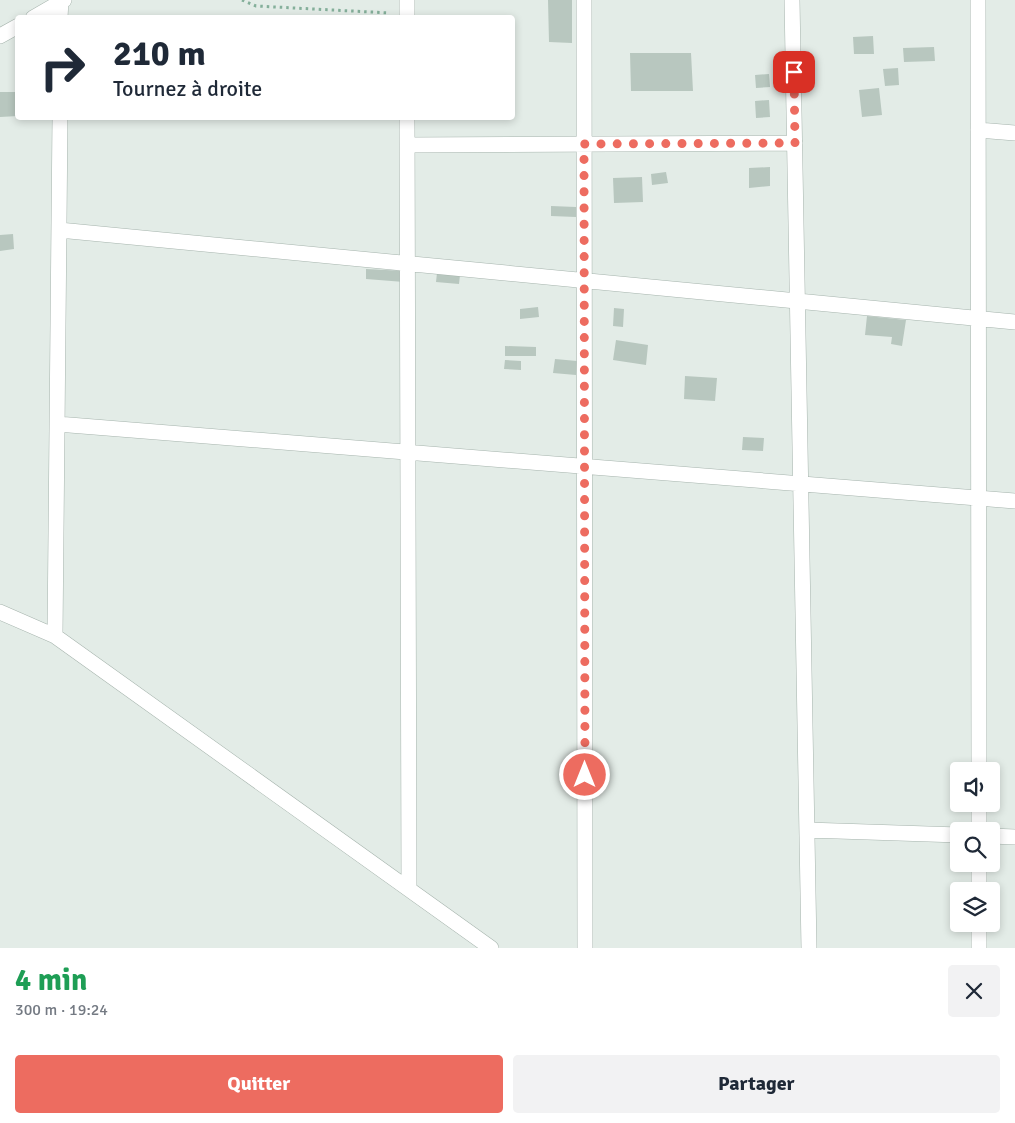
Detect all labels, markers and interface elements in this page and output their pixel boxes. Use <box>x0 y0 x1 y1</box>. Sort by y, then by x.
text: 210 m <box>113 32 206 75</box>
icon: right <box>30 35 95 100</box>
pin <box>773 51 815 93</box>
icon: arrive <box>780 58 808 86</box>
text: Tournez à droite <box>113 75 262 102</box>
position arrow <box>558 748 610 800</box>
map controls <box>950 762 1000 932</box>
button: sound <box>950 762 1000 812</box>
button: search <box>950 822 1000 872</box>
button: layers <box>950 882 1000 932</box>
text: 4 min <box>15 962 87 999</box>
button: close <box>948 965 1000 1017</box>
text: 300 m · 19:24 <box>15 1000 108 1020</box>
button: Quitter <box>15 1055 503 1113</box>
button: Partager <box>513 1055 1000 1113</box>

